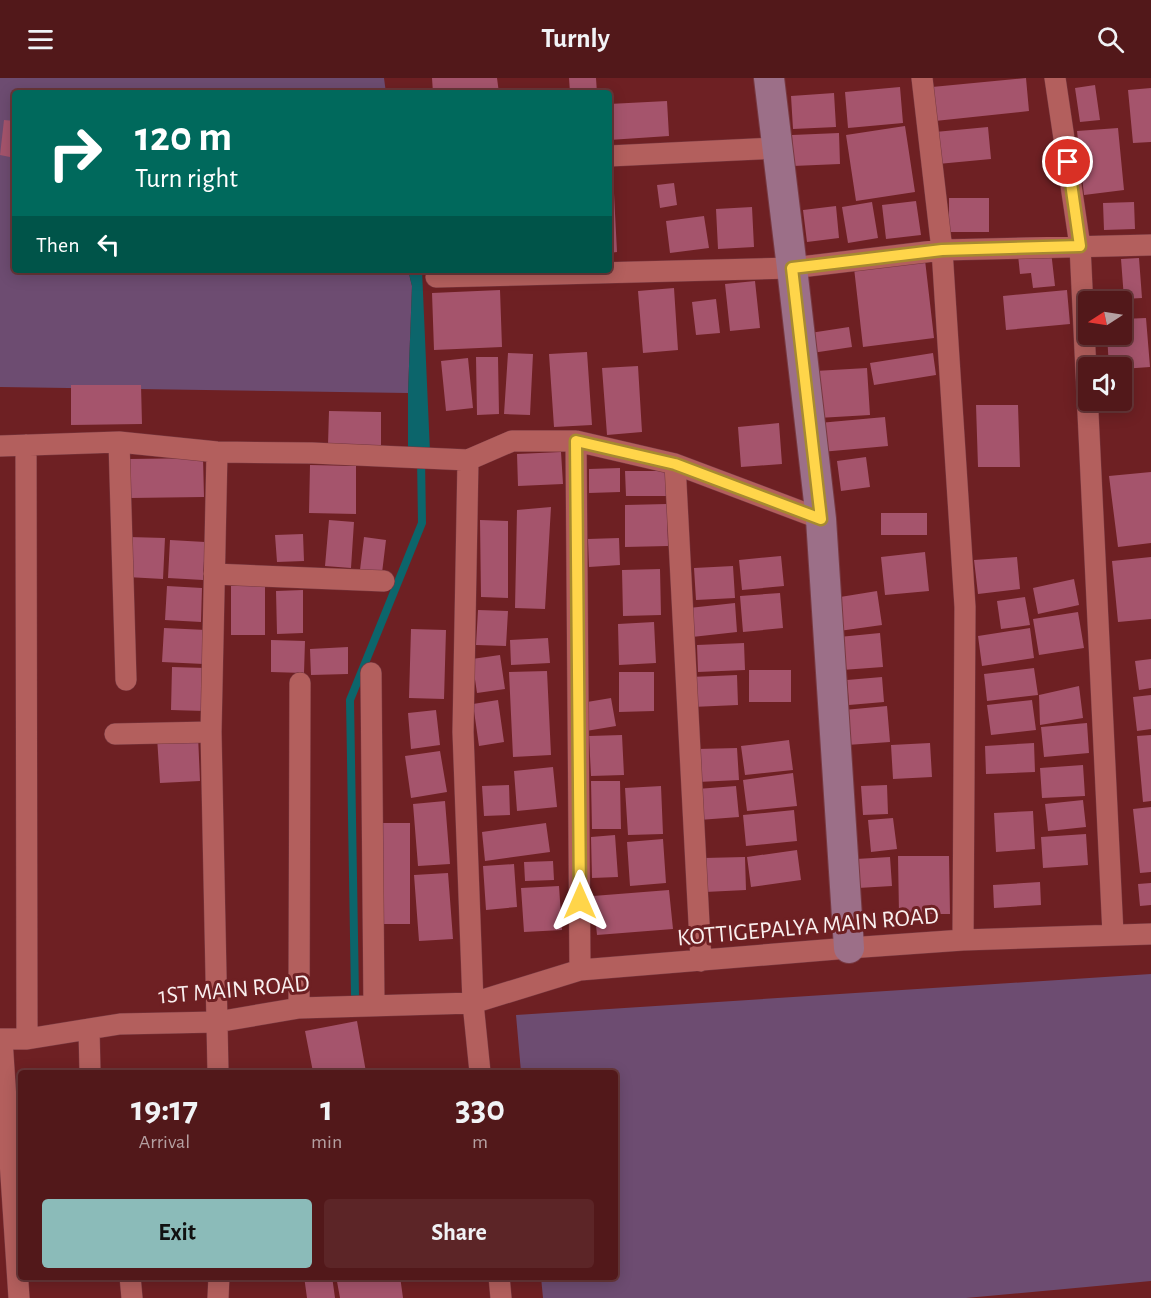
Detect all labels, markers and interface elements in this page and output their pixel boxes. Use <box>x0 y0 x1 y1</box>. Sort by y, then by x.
icon: menu <box>24 23 57 56</box>
icon: search <box>1094 23 1127 56</box>
text: Turnly <box>541 25 610 52</box>
icon: right <box>36 114 114 192</box>
text: 120 m <box>135 116 232 158</box>
pin <box>1042 136 1093 187</box>
icon: arrive <box>1051 145 1084 178</box>
text: Turn right <box>135 165 238 192</box>
icon: left <box>92 228 125 261</box>
text: Then <box>36 234 80 256</box>
north arrow <box>1078 291 1132 345</box>
map controls <box>1078 291 1132 411</box>
button: sound <box>1078 357 1132 411</box>
position arrow <box>548 869 612 933</box>
street label: KOTTIGEPALYA MAIN ROAD <box>676 904 940 950</box>
street label: 1ST MAIN ROAD <box>157 971 311 1009</box>
text: 19:17 <box>131 1091 198 1127</box>
text: 1 <box>320 1091 333 1127</box>
text: 330 <box>455 1091 505 1127</box>
text: Arrival <box>139 1132 190 1152</box>
text: min <box>311 1132 342 1152</box>
text: m <box>472 1132 488 1152</box>
button: Exit <box>42 1199 312 1268</box>
button: Share <box>324 1199 594 1268</box>

